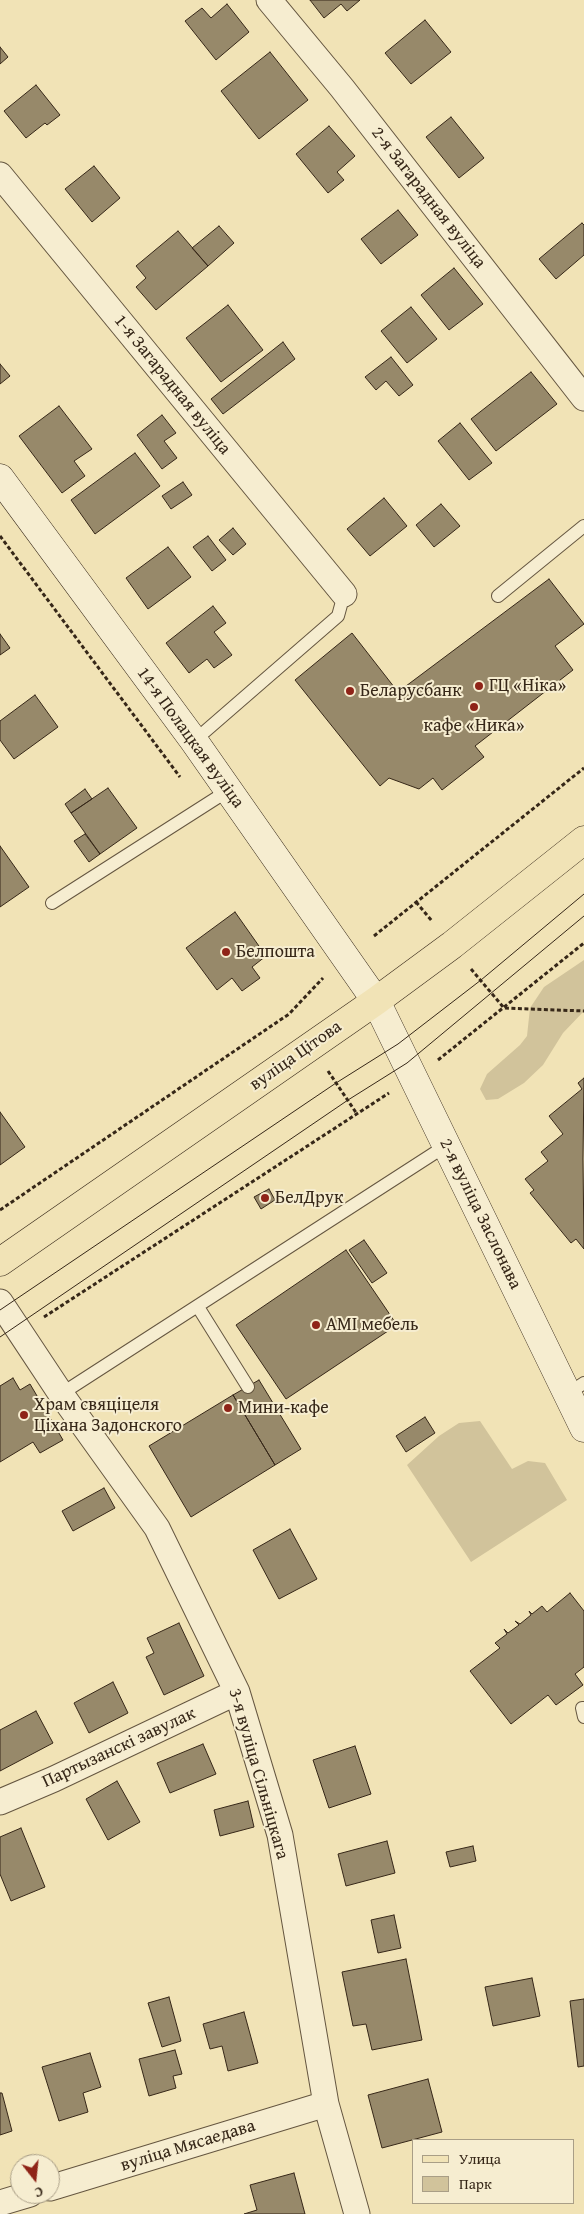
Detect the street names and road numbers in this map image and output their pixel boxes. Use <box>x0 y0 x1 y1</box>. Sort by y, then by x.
street label: 2-я Загарадная вуліца <box>366 123 490 273</box>
street label: 1-я Загарадная вуліца <box>109 311 235 459</box>
street label: 14-я Полацкая вуліца <box>132 663 248 813</box>
street label: вуліца Цітова <box>246 1016 346 1096</box>
street label: 2-я вуліца Заслонава <box>434 1135 526 1293</box>
street label: 3-я вуліца Сільніцкага <box>223 1686 293 1862</box>
street label: Партызанскі завулак <box>39 1703 199 1793</box>
street label: вуліца Мясаедава <box>118 2115 258 2177</box>

